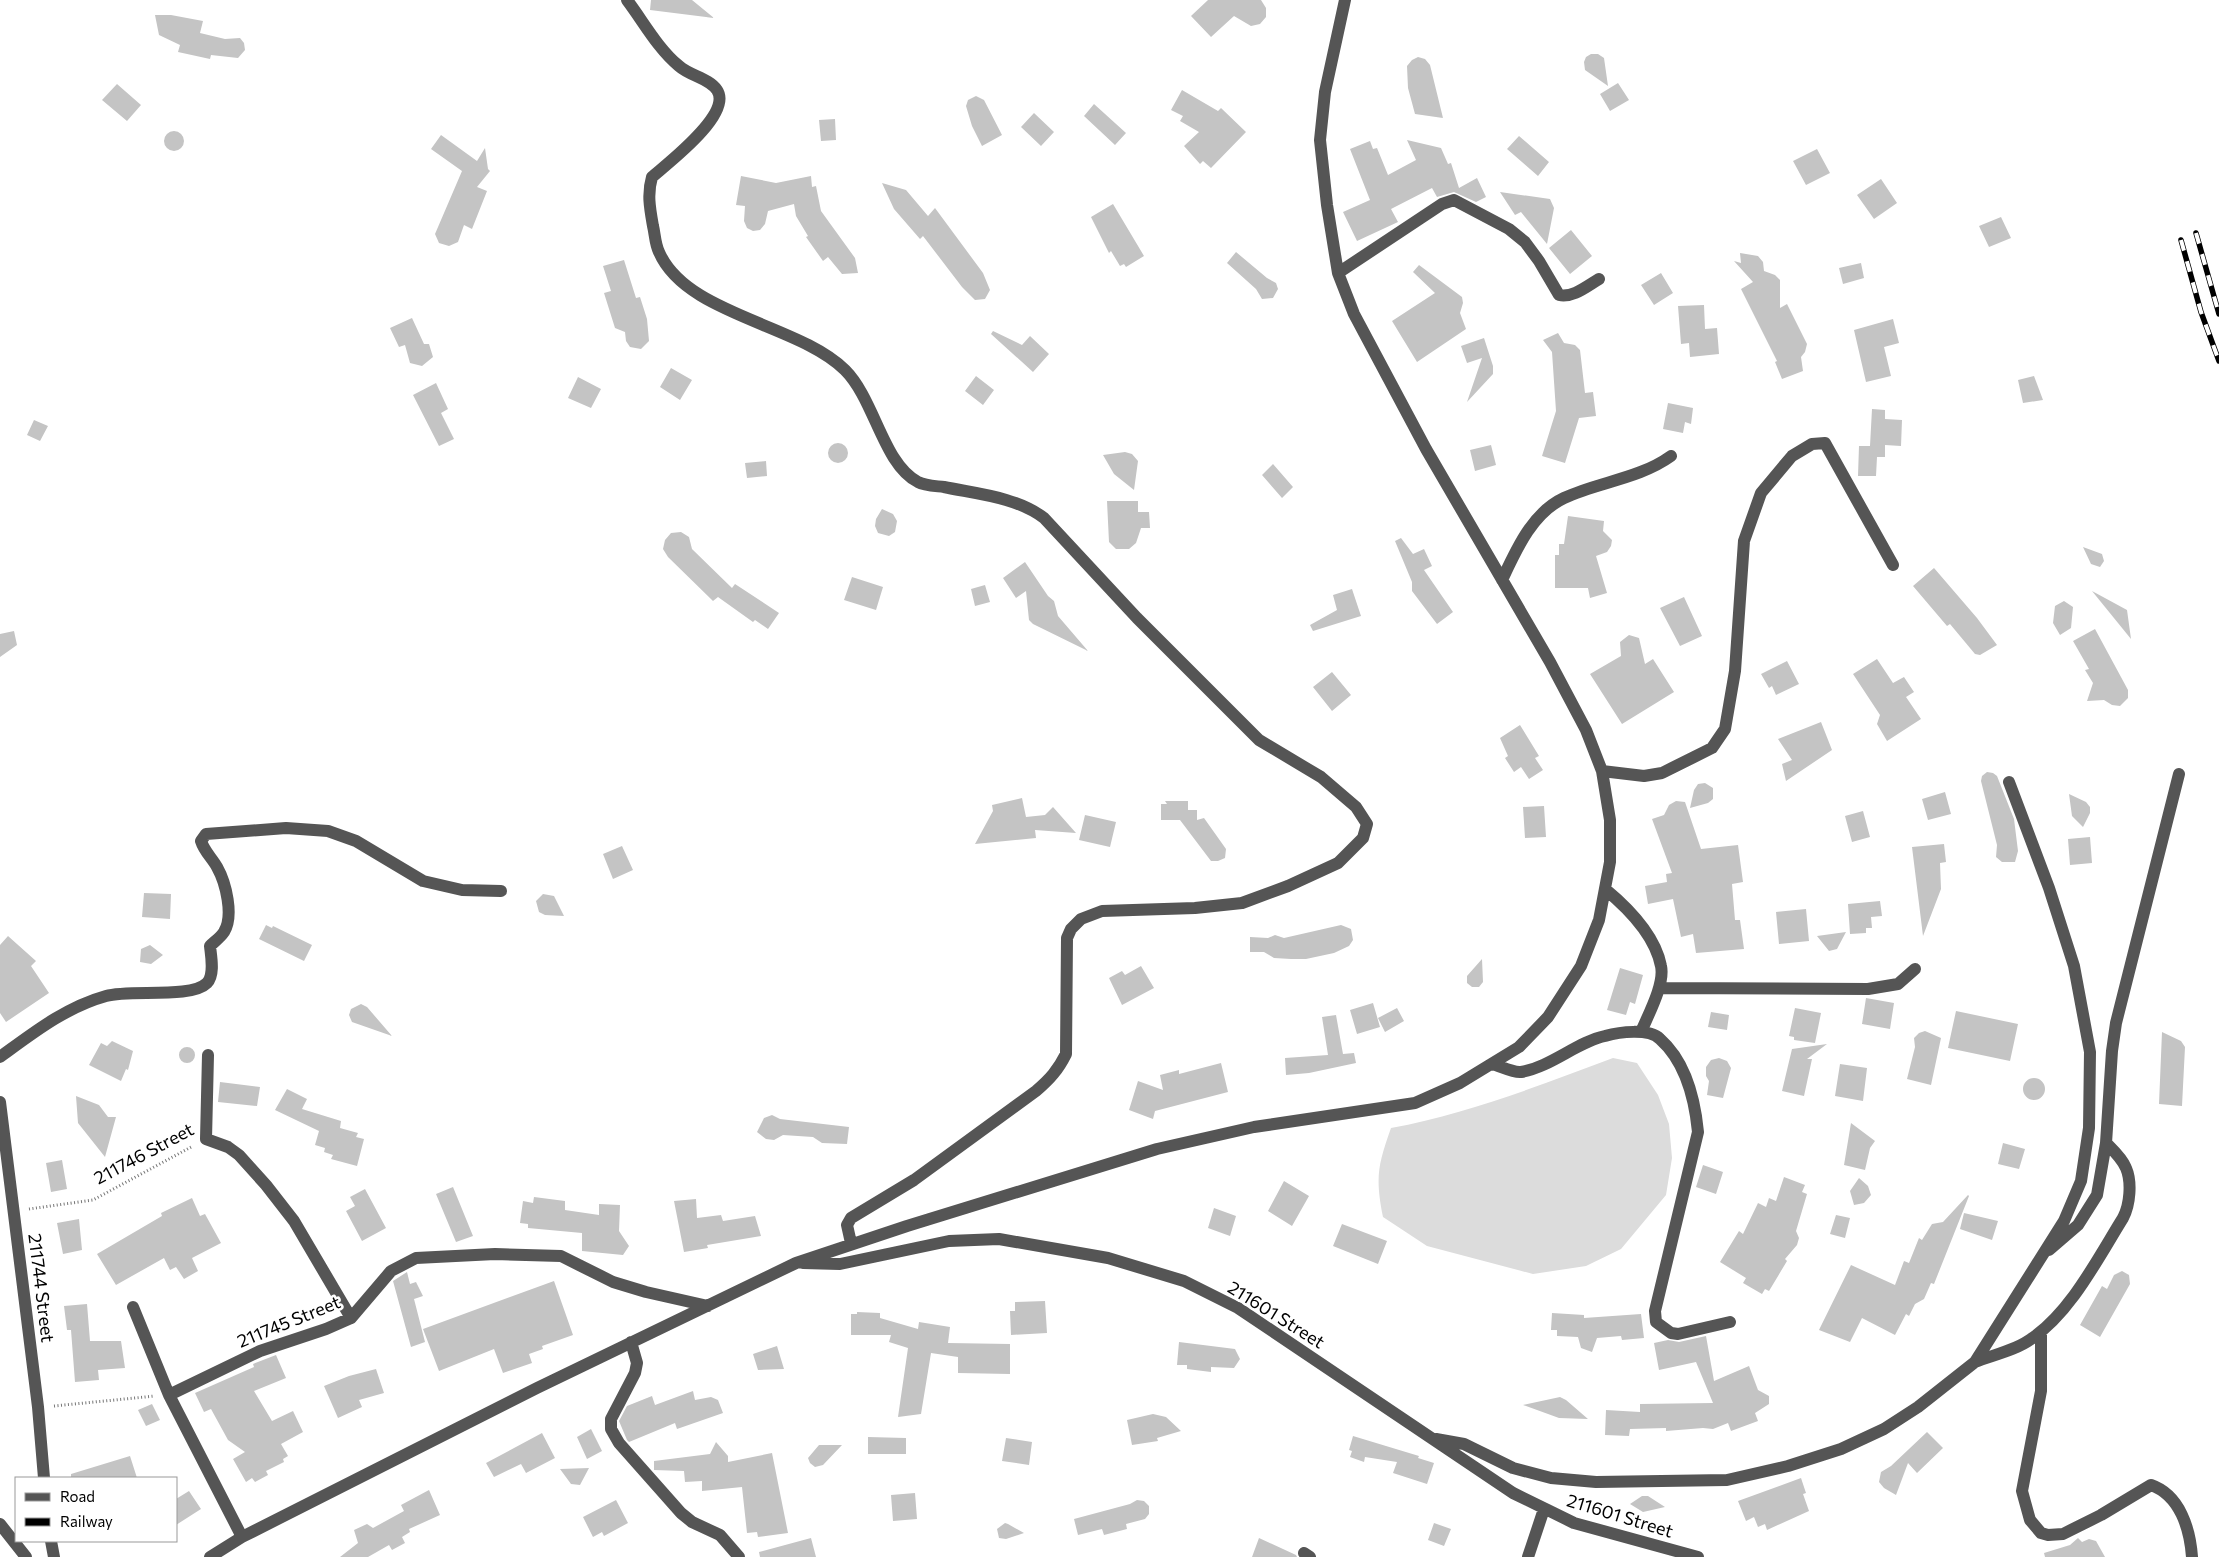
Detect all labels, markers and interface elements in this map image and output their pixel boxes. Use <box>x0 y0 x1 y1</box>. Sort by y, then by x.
street label: 211746 Street <box>90 1118 197 1189</box>
street label: 211744 Street <box>24 1232 60 1344</box>
street label: 211601 Street <box>1224 1276 1329 1353</box>
street label: 211745 Street <box>234 1290 343 1352</box>
legend <box>15 1477 178 1542</box>
text: Road <box>60 1487 95 1505</box>
street label: 211601 Street <box>1564 1488 1676 1542</box>
text: Railway <box>60 1512 113 1530</box>

